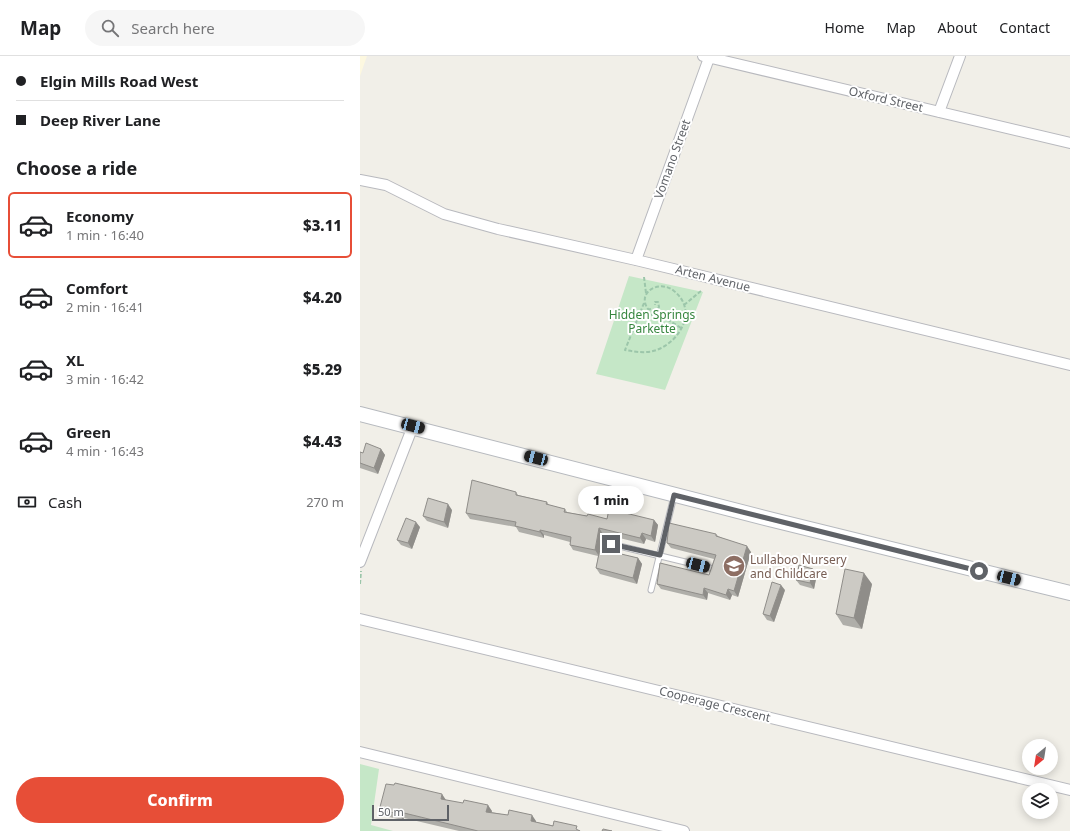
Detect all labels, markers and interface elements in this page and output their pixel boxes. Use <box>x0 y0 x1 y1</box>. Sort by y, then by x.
search box <box>85 10 365 46</box>
text: Map <box>20 15 61 41</box>
icon: search <box>99 17 121 39</box>
text: Search here <box>131 18 215 38</box>
text: Home <box>825 18 864 37</box>
text: Map <box>886 18 916 37</box>
text: About <box>938 18 977 37</box>
text: Contact <box>999 18 1050 37</box>
text: Elgin Mills Road West <box>40 71 198 91</box>
street label: Oxford Street <box>847 82 925 116</box>
text: Deep River Lane <box>40 110 161 130</box>
street label: Vomano Street <box>650 116 694 201</box>
text: Choose a ride <box>16 156 137 180</box>
text: Economy <box>66 206 134 226</box>
icon: car <box>18 207 54 243</box>
text: $3.11 <box>303 215 342 235</box>
text: 1 min · 16:40 <box>66 226 144 244</box>
street label: Arten Avenue <box>674 261 752 296</box>
text: Comfort <box>66 278 128 298</box>
icon: car <box>18 279 54 315</box>
text: $4.20 <box>303 287 342 307</box>
text: 2 min · 16:41 <box>66 298 144 316</box>
park label: Hidden Springs Parkette <box>609 306 696 337</box>
text: XL <box>66 350 84 370</box>
icon: car <box>18 351 54 387</box>
text: $5.29 <box>303 359 342 379</box>
text: 3 min · 16:42 <box>66 370 144 388</box>
car <box>400 417 426 435</box>
text: Green <box>66 422 111 442</box>
icon: car <box>18 423 54 459</box>
text: $4.43 <box>303 431 342 451</box>
text: 4 min · 16:43 <box>66 442 144 460</box>
car <box>523 449 549 467</box>
callout: 1 min <box>578 486 644 514</box>
icon: cash <box>16 491 38 513</box>
text: 1 min <box>593 491 629 509</box>
text: Cash <box>48 492 82 512</box>
text: 270 m <box>306 493 344 511</box>
route end <box>602 535 620 553</box>
place label: Lullaboo Nursery and Childcare <box>750 551 848 582</box>
school or university icon: Lullaboo Nursery and Childcare <box>721 553 747 579</box>
car <box>685 556 711 574</box>
route start <box>970 562 988 580</box>
car <box>996 569 1022 587</box>
street label: Cooperage Crescent <box>658 682 773 726</box>
north arrow <box>1022 739 1058 775</box>
map controls <box>1022 739 1058 819</box>
button: Confirm <box>16 777 344 823</box>
button: layers <box>1022 783 1058 819</box>
scale bar <box>372 803 449 822</box>
text: 50 m <box>378 804 404 819</box>

